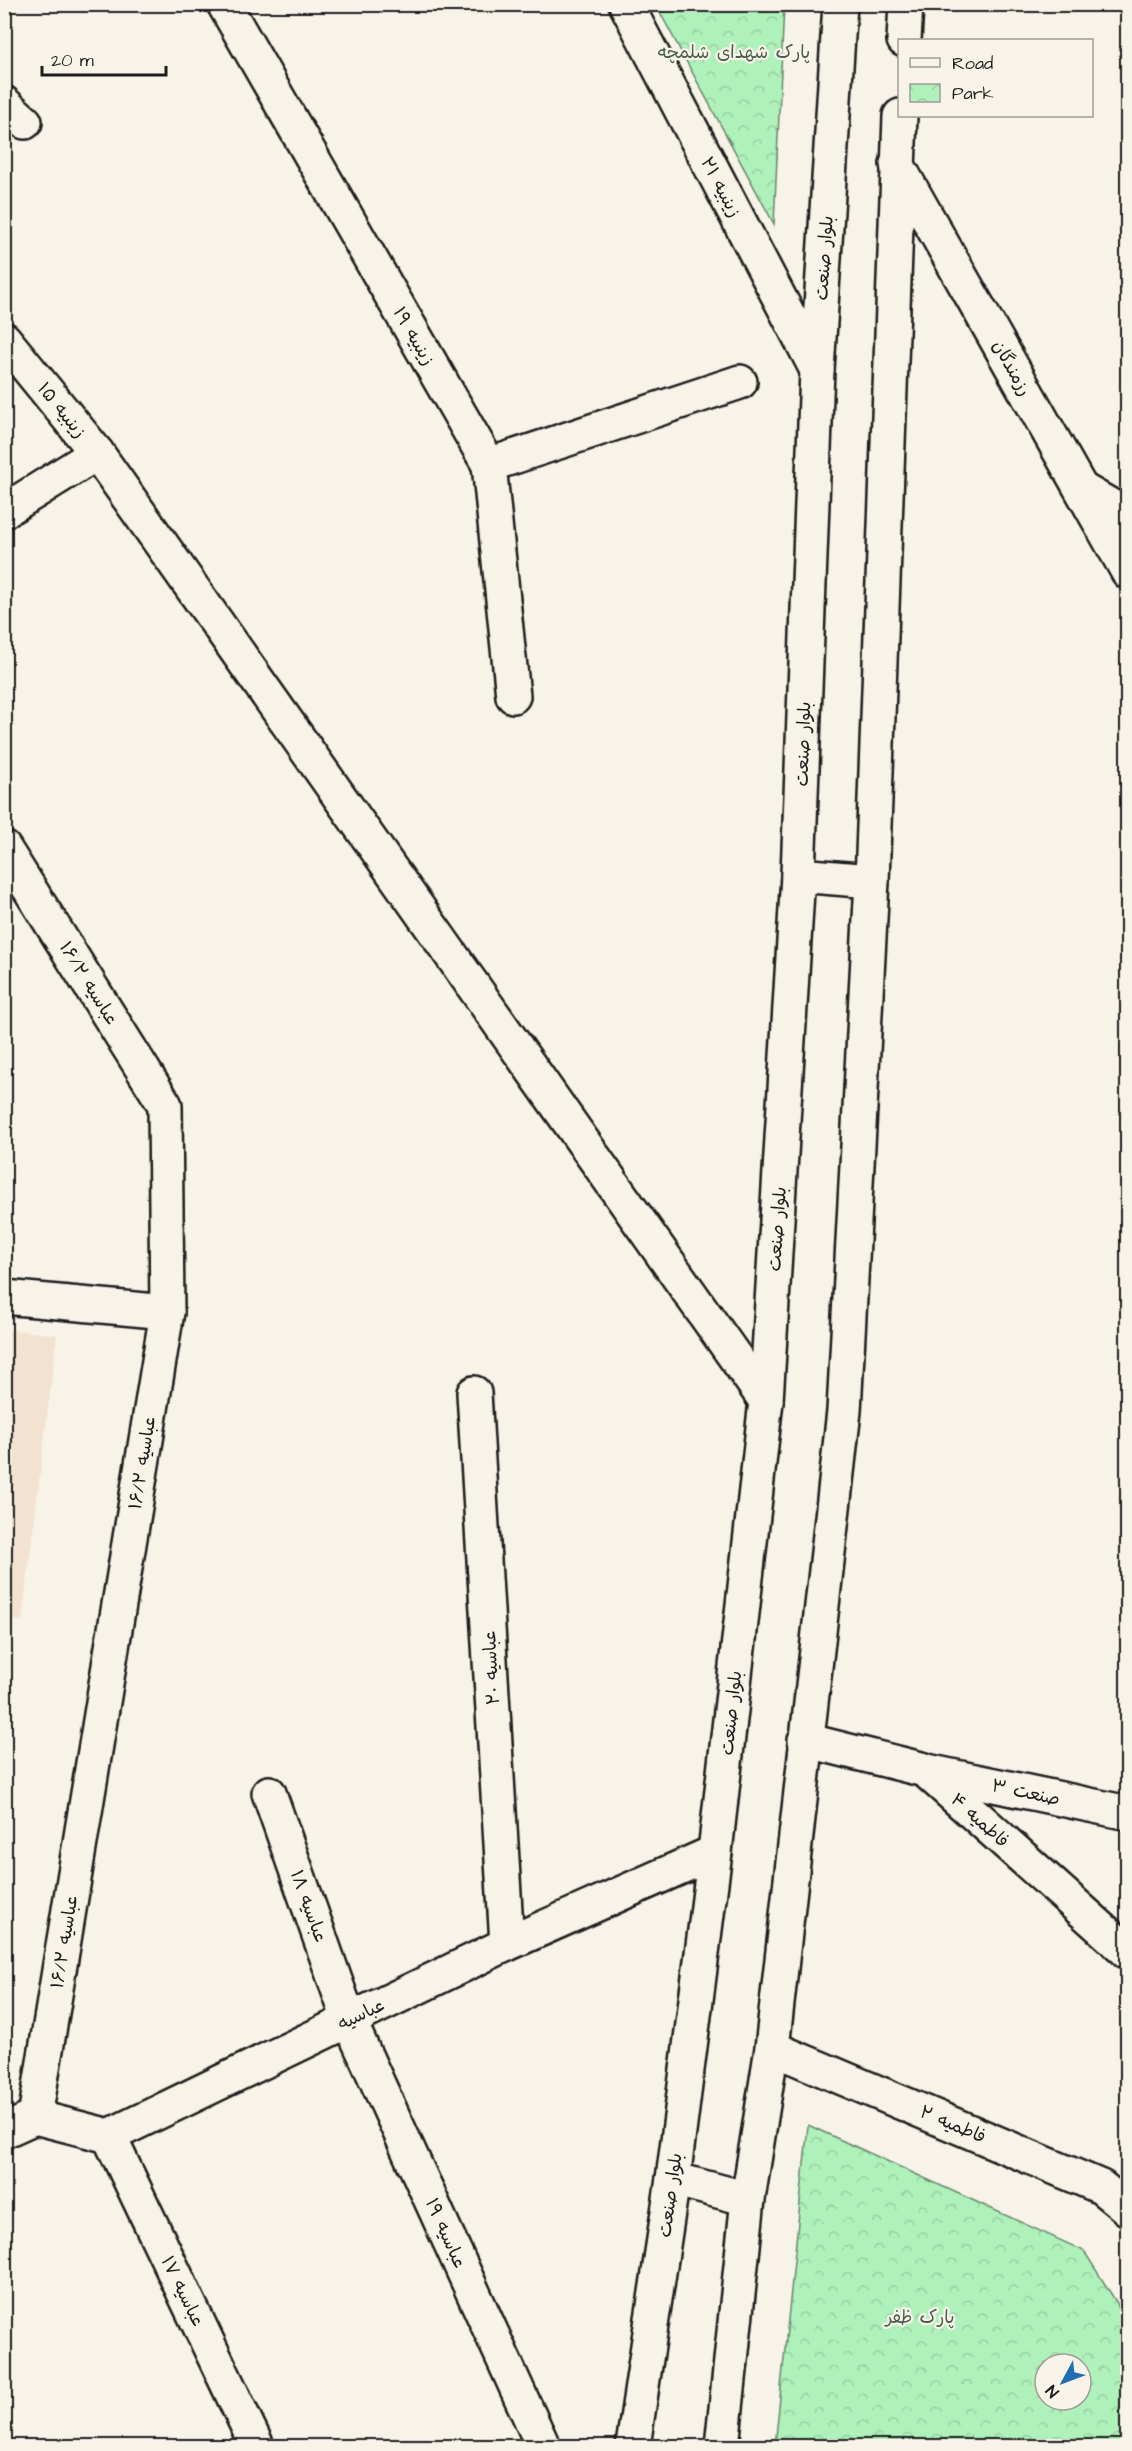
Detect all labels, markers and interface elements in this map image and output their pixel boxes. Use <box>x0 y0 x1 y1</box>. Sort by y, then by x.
scale bar <box>42 39 166 77</box>
legend <box>898 39 1093 117</box>
park label: پارک شهدای شلمچه <box>658 40 810 65</box>
text: 20 m <box>51 48 94 73</box>
text: Road <box>952 51 993 76</box>
text: Park <box>952 81 994 106</box>
street label: زینبیه ۲۱ <box>694 153 747 222</box>
street label: بلوار صنعت <box>809 215 840 301</box>
street label: زینبیه ۱۹ <box>387 302 440 370</box>
street label: رزمندگان <box>986 336 1037 401</box>
street label: زینبیه ۱۵ <box>31 377 92 444</box>
street label: بلوار صنعت <box>790 701 817 787</box>
street label: عباسیه ۱۶/۲ <box>53 937 124 1030</box>
street label: بلوار صنعت <box>762 1186 793 1272</box>
street label: عباسیه ۱۶/۲ <box>123 1415 162 1511</box>
street label: عباسیه ۲۰ <box>477 1630 506 1706</box>
street label: بلوار صنعت <box>715 1670 748 1757</box>
street label: صنعت ۳ <box>989 1773 1062 1812</box>
street label: فاطمیه ۴ <box>945 1787 1014 1853</box>
street label: عباسیه ۱۸ <box>284 1866 333 1946</box>
street label: عباسیه ۱۶/۲ <box>45 1894 84 1990</box>
street label: عباسیه <box>334 1992 389 2036</box>
street label: فاطمیه ۲ <box>916 2099 990 2150</box>
street label: بلوار صنعت <box>652 2151 689 2239</box>
street label: عباسیه ۱۹ <box>419 2194 472 2272</box>
street label: عباسیه ۱۷ <box>155 2252 210 2331</box>
park label: پارک ظفر <box>884 2305 954 2330</box>
north arrow <box>1033 2352 1093 2412</box>
text: N <box>1041 2380 1064 2402</box>

